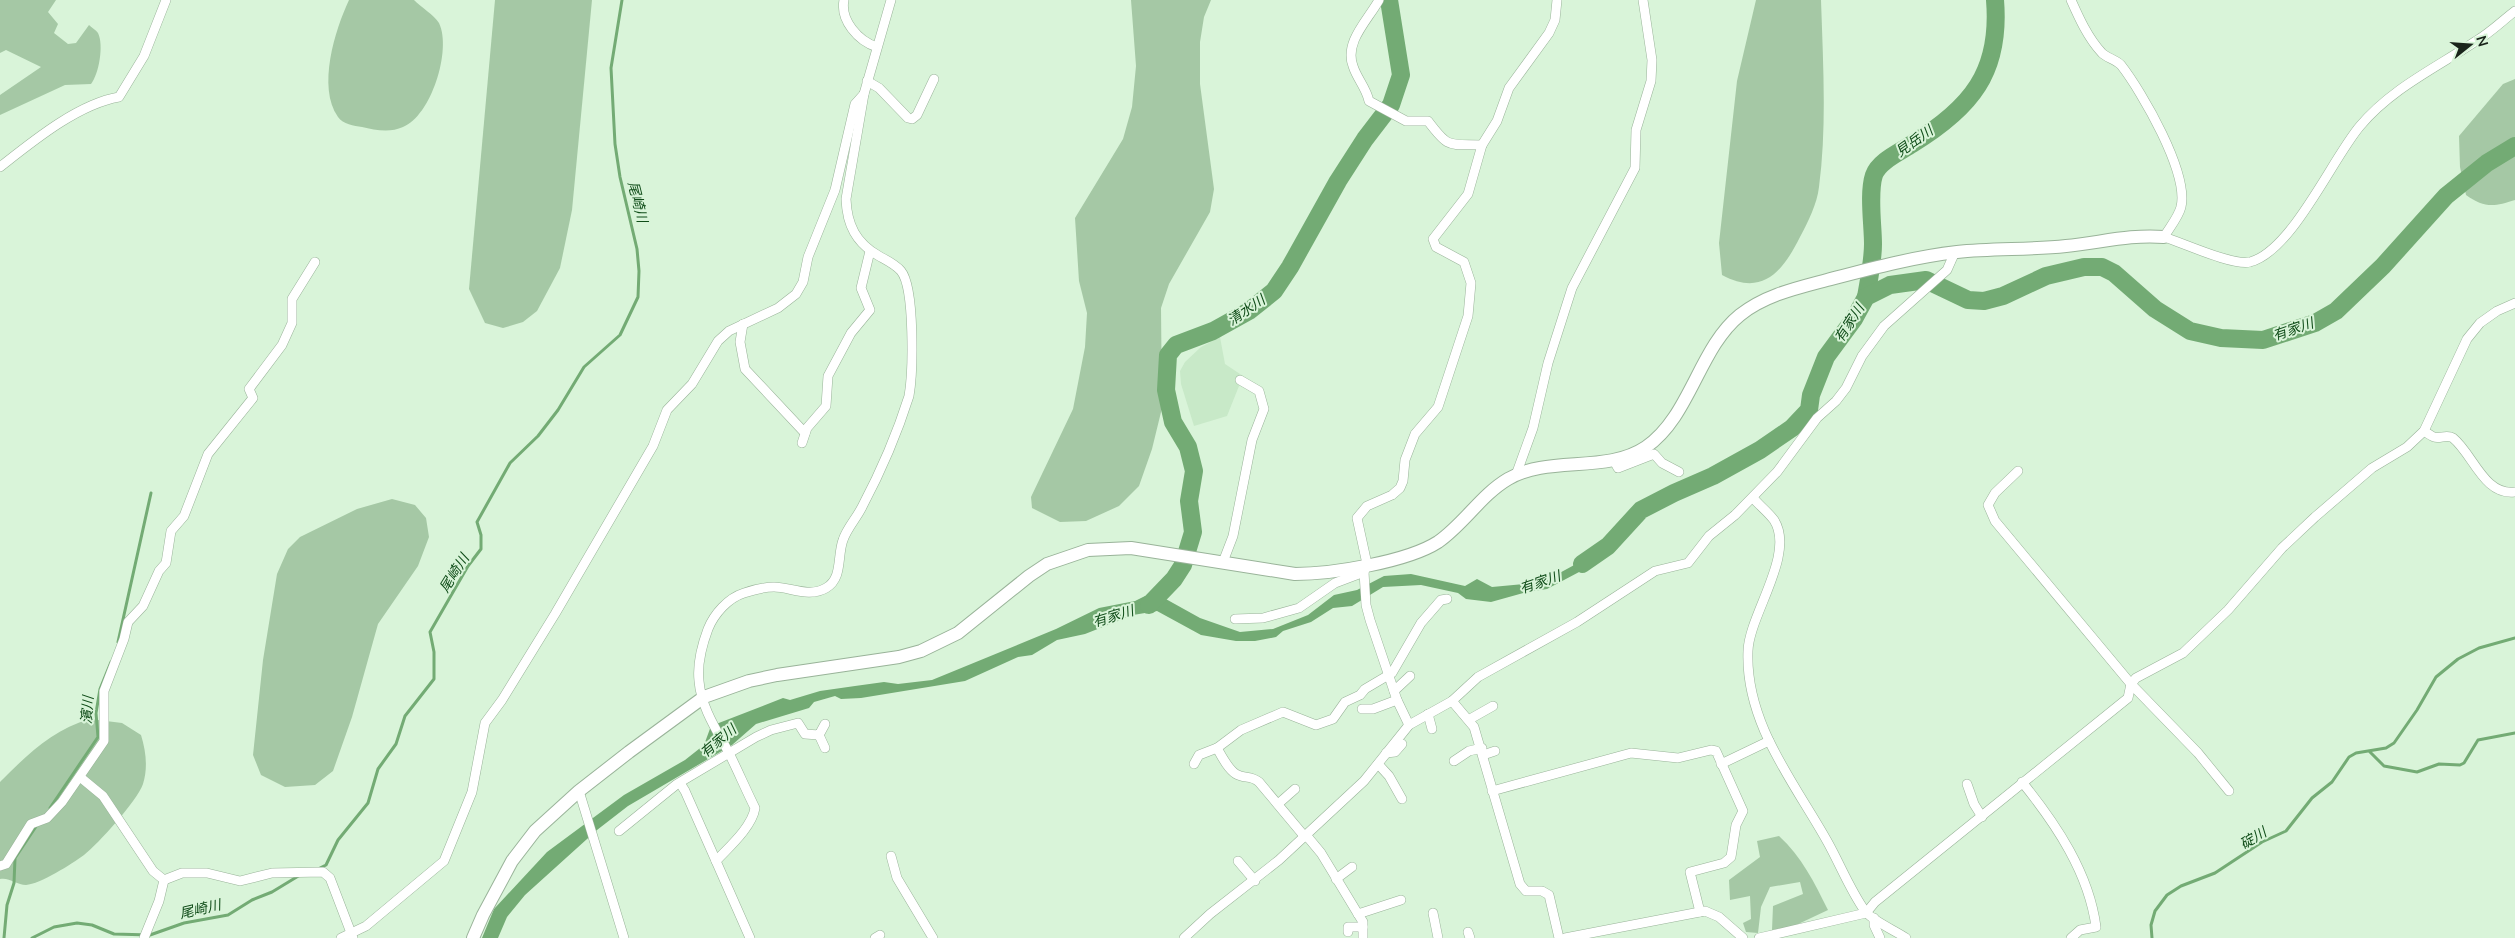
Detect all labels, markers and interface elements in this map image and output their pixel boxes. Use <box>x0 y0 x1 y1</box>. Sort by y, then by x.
north arrow <box>2445 20 2495 70</box>
text: N <box>2472 34 2493 49</box>
water label: 見岳川 <box>1892 120 1938 160</box>
water label: 尾崎川 <box>624 179 652 226</box>
water label: 清水川 <box>1224 290 1270 329</box>
water label: 有家川 <box>1830 299 1869 346</box>
water label: 有家川 <box>2270 313 2318 344</box>
water label: 尾崎川 <box>435 549 474 596</box>
water label: 有家川 <box>1517 566 1565 597</box>
water label: 有家川 <box>1090 601 1138 631</box>
water label: 濱川 <box>77 693 97 725</box>
water label: 有家川 <box>696 719 741 761</box>
water label: 碇川 <box>2236 822 2271 853</box>
water label: 尾崎川 <box>178 895 224 922</box>

